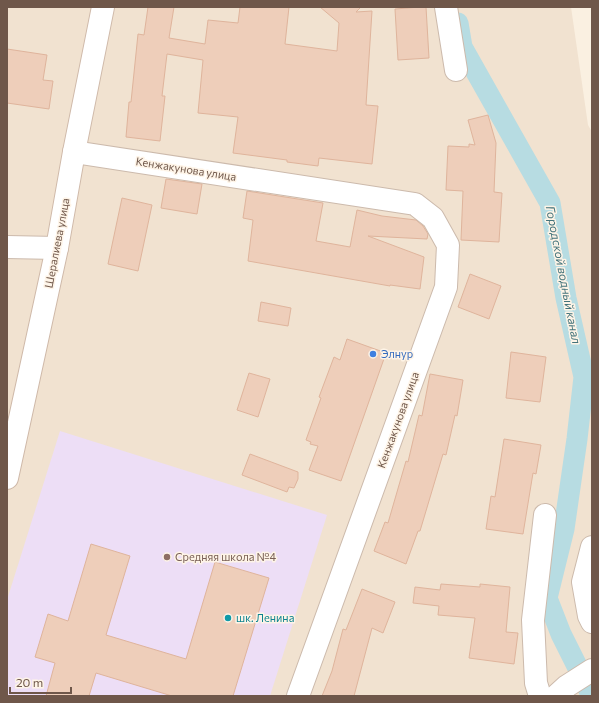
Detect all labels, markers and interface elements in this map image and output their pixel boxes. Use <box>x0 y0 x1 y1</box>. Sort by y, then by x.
street label: Кенжакунова улица <box>135 154 237 183</box>
street label: Шералиева улица <box>41 197 72 289</box>
water label: Городской водный канал <box>544 205 584 345</box>
place label: Элнур <box>381 347 413 360</box>
marker: Элнур <box>368 349 378 359</box>
street label: Кенжакунова улица <box>374 370 421 470</box>
place label: Средняя школа №4 <box>175 550 276 563</box>
marker: Средняя школа №4 <box>162 552 172 562</box>
place label: шк. Ленина <box>236 611 294 624</box>
marker: шк. Ленина <box>223 613 233 623</box>
scale bar <box>10 669 71 695</box>
text: 20 m <box>16 675 43 689</box>

